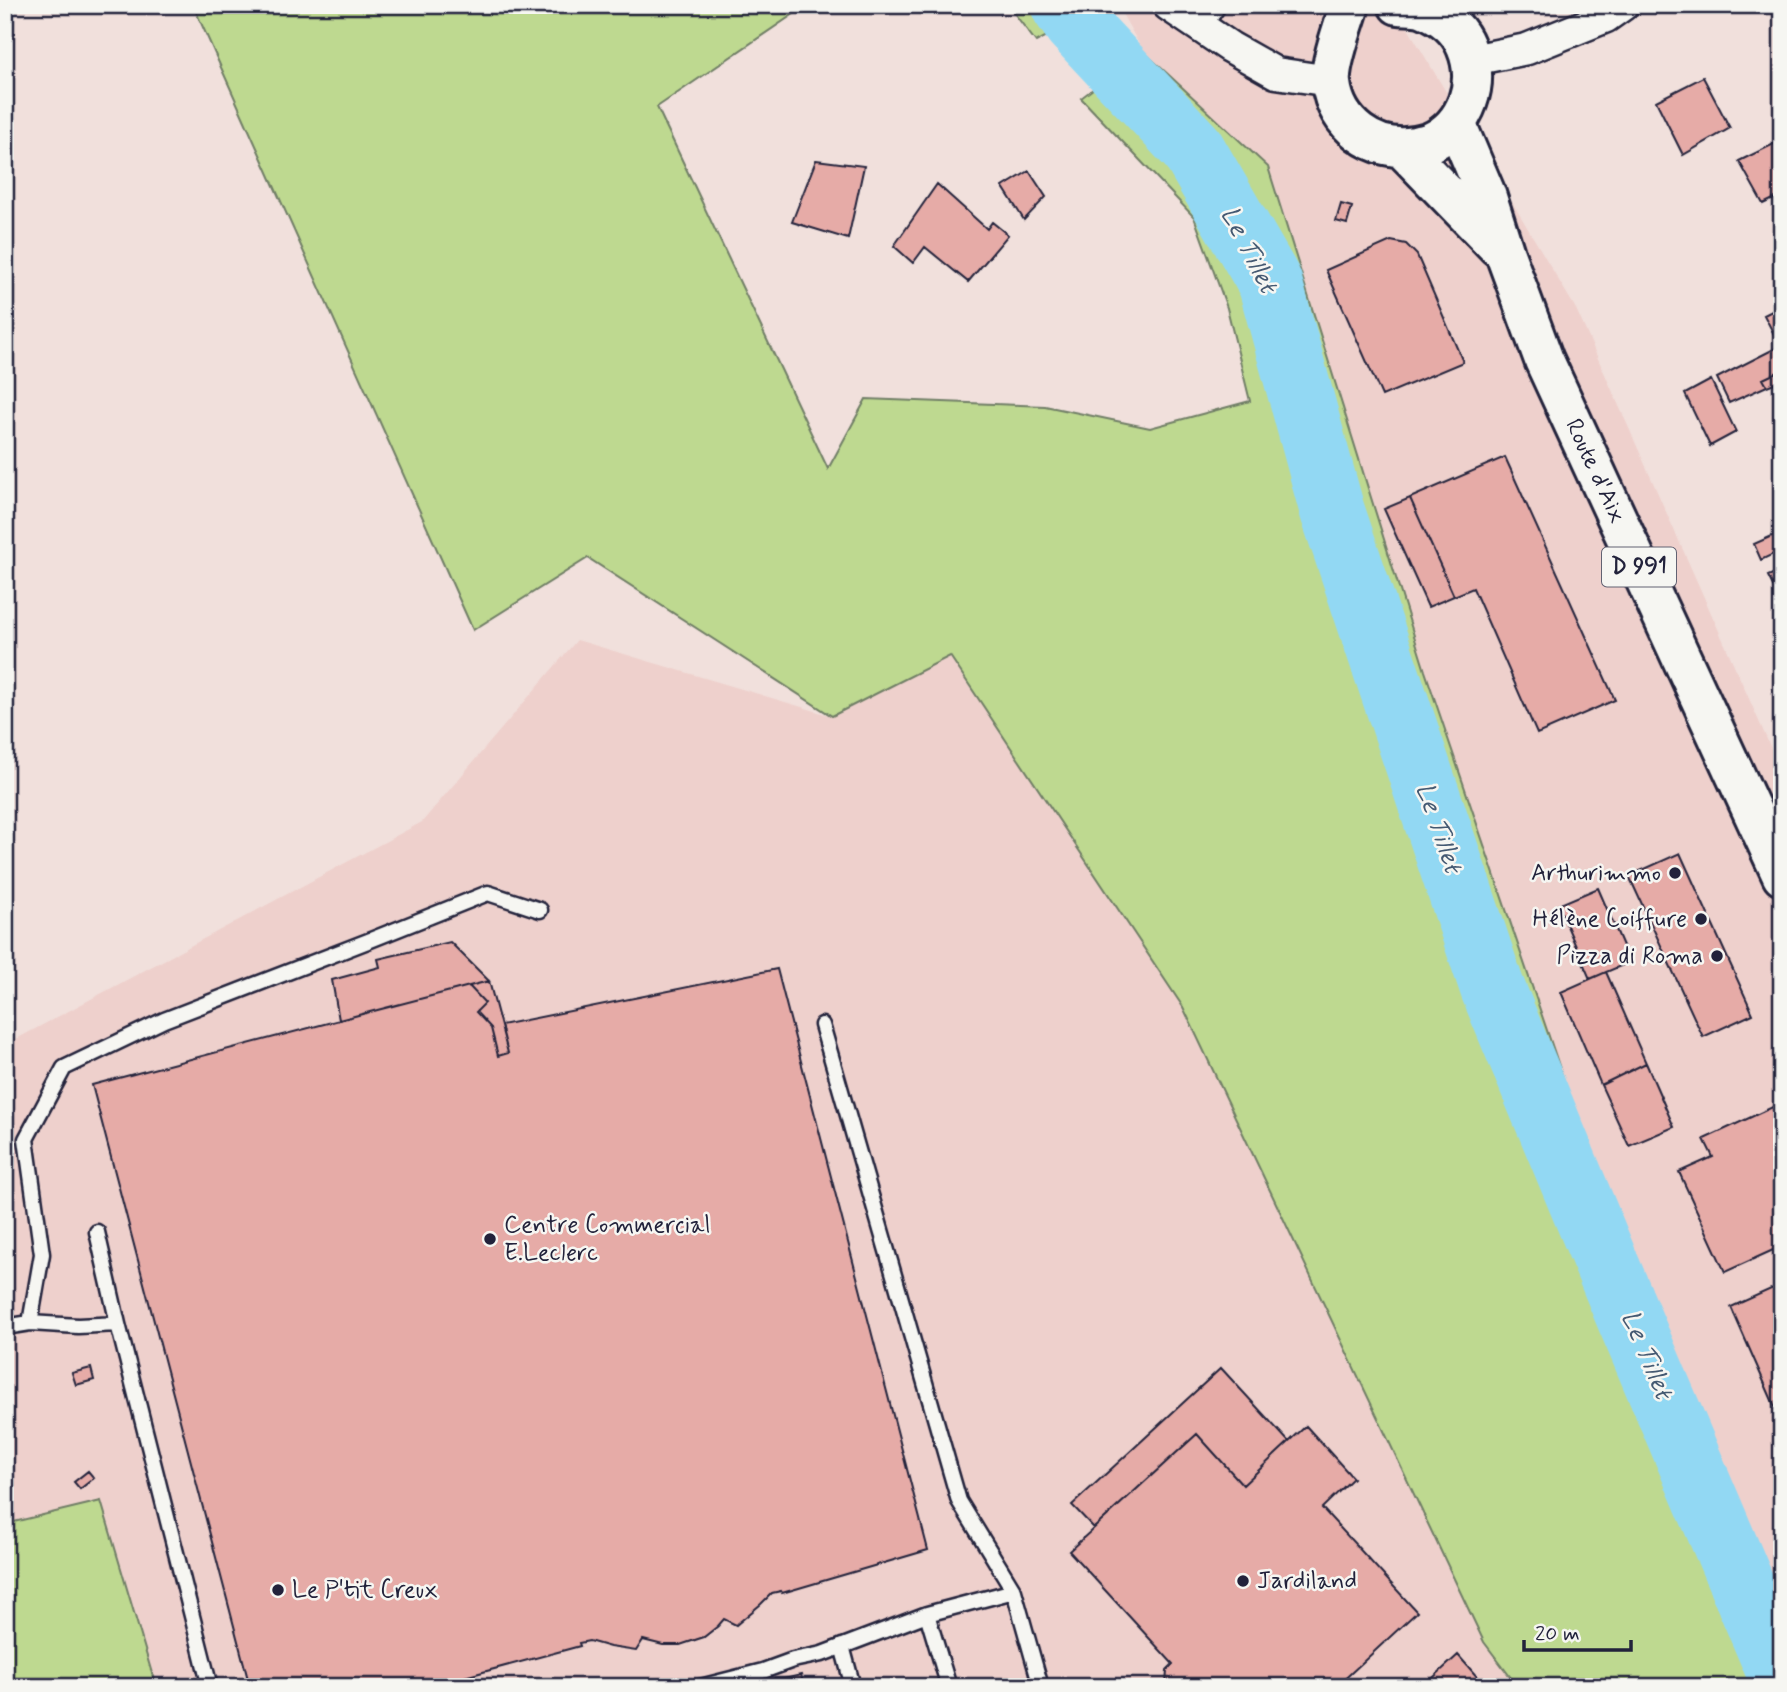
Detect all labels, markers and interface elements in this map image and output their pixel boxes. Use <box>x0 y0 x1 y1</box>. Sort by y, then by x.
water label: Le Tillet <box>1212 201 1285 301</box>
street label: Route d'Aix <box>1557 414 1633 528</box>
road number: D 991 <box>1602 548 1676 586</box>
water label: Le Tillet <box>1407 779 1470 879</box>
place label: Arthurimmo <box>1531 858 1661 889</box>
marker: Arthurimmo <box>1667 865 1683 881</box>
place label: Hélène Coiffure <box>1532 904 1687 935</box>
marker: Hélène Coiffure <box>1693 911 1709 927</box>
place label: Pizza di Roma <box>1557 941 1703 972</box>
marker: Pizza di Roma <box>1709 948 1725 964</box>
place label: Centre Commercial E.Leclerc <box>504 1210 710 1269</box>
marker: Centre Commercial E.Leclerc <box>482 1231 498 1247</box>
water label: Le Tillet <box>1612 1306 1681 1406</box>
place label: Jardiland <box>1257 1566 1357 1597</box>
marker: Jardiland <box>1235 1573 1251 1589</box>
place label: Le P'tit Creux <box>292 1575 438 1606</box>
marker: Le P'tit Creux <box>270 1582 286 1598</box>
scale bar <box>1524 1608 1631 1652</box>
text: 20 m <box>1535 1620 1580 1648</box>

